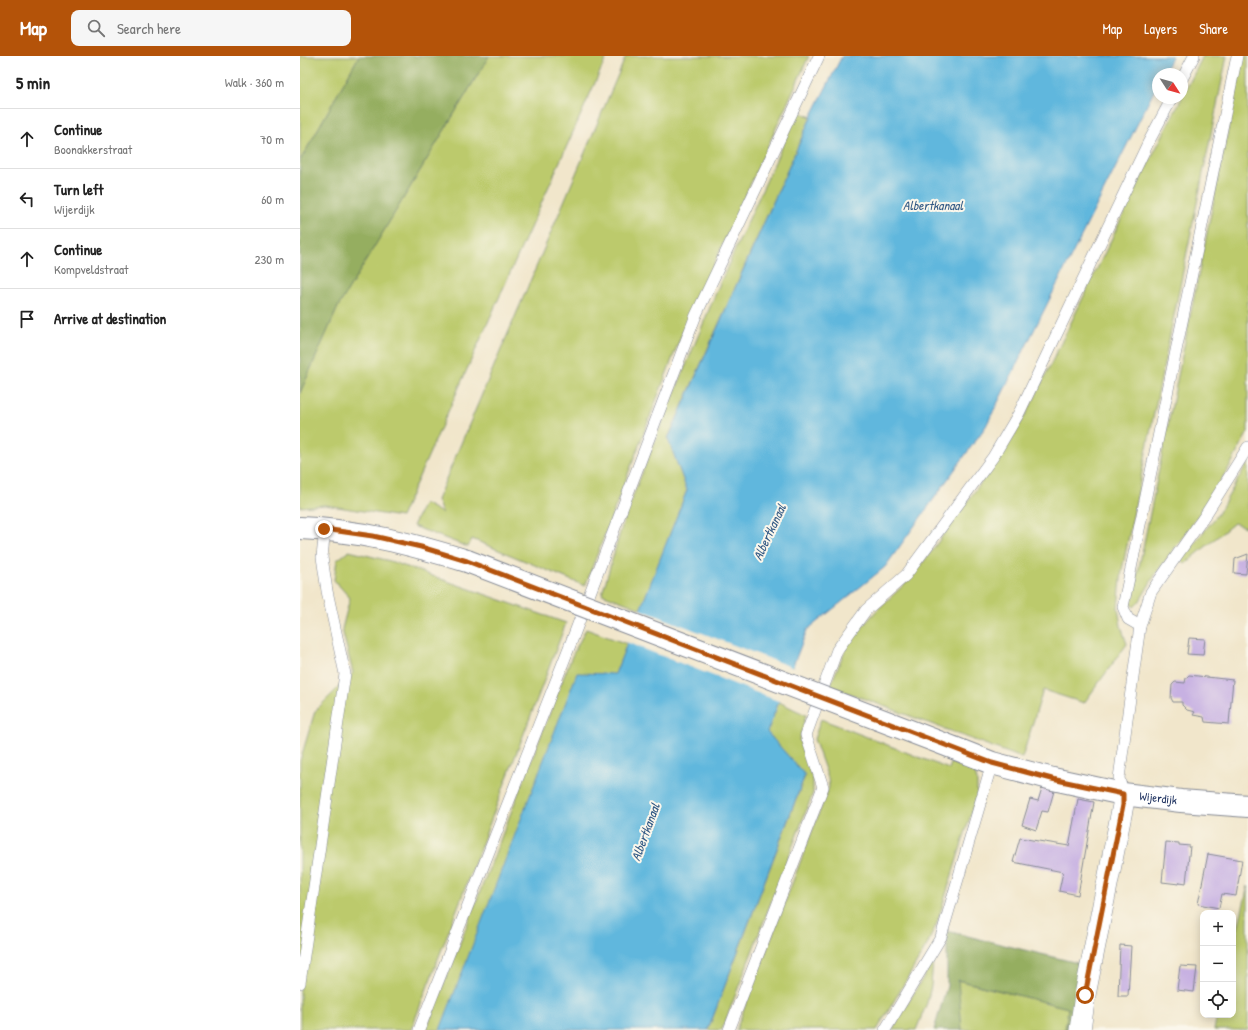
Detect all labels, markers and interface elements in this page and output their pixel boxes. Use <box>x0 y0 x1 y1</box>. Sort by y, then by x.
search box <box>71 10 351 46</box>
text: Map <box>20 15 47 41</box>
icon: search <box>85 17 107 39</box>
text: Search here <box>117 18 181 39</box>
text: Map <box>1102 19 1122 38</box>
text: Layers <box>1144 19 1177 38</box>
text: Share <box>1199 19 1228 38</box>
north arrow <box>1152 68 1188 104</box>
text: 5 min <box>16 71 50 94</box>
text: Walk · 360 m <box>225 73 284 91</box>
text: Continue <box>54 119 102 140</box>
icon: ahead <box>16 128 38 150</box>
text: 70 m <box>260 130 284 148</box>
text: Boonakkerstraat <box>54 140 132 158</box>
text: Turn left <box>54 179 104 200</box>
icon: left <box>16 188 38 210</box>
text: 60 m <box>261 190 284 208</box>
water label: Albertkanaal <box>903 196 963 214</box>
text: Wijerdijk <box>54 200 95 218</box>
text: Continue <box>54 239 102 260</box>
icon: ahead <box>16 248 38 270</box>
text: 230 m <box>254 250 284 268</box>
text: Kompveldstraat <box>54 260 129 278</box>
icon: arrive <box>16 308 38 330</box>
text: Arrive at destination <box>54 308 166 329</box>
water label: Albertkanaal <box>748 501 790 563</box>
route end <box>315 520 333 538</box>
street label: Wijerdijk <box>1139 787 1178 808</box>
water label: Albertkanaal <box>626 800 664 863</box>
map controls <box>1200 910 1236 1018</box>
button: + <box>1200 910 1236 946</box>
button: − <box>1200 946 1236 982</box>
button: locate <box>1200 982 1236 1018</box>
route start <box>1076 986 1094 1004</box>

